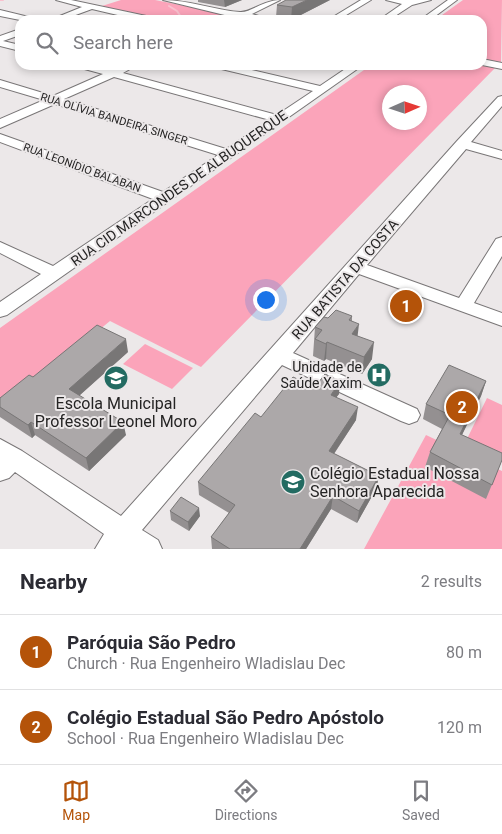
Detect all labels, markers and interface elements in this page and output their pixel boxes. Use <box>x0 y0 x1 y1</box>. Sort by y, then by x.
search box <box>15 15 487 70</box>
icon: search <box>33 29 61 57</box>
text: Search here <box>73 31 173 54</box>
north arrow <box>382 85 427 130</box>
street label: RUA OLÍVIA BANDEIRA SINGER <box>39 90 189 148</box>
street label: RUA CID MARCONDES DE ALBUQUERQUE <box>68 107 290 269</box>
street label: RUA LEONÍDIO BALABAN <box>22 141 142 195</box>
street label: RUA BATISTA DA COSTA <box>289 216 401 342</box>
your location <box>253 287 279 313</box>
pin: 1 <box>390 287 422 325</box>
place label: Unidade de Saúde Xaxim <box>281 359 362 391</box>
hospital icon: Unidade de Saúde Xaxim <box>366 362 392 388</box>
school or university icon: Escola Municipal Professor Leonel Moro <box>103 365 129 391</box>
pin: 2 <box>446 388 478 426</box>
place label: Escola Municipal Professor Leonel Moro <box>35 394 197 431</box>
place label: Colégio Estadual Nossa Senhora Aparecida <box>310 464 479 501</box>
school or university icon: Colégio Estadual Nossa Senhora Aparecida <box>280 469 306 495</box>
text: Nearby <box>20 570 87 594</box>
text: 2 results <box>421 572 482 591</box>
text: Paróquia São Pedro <box>67 631 236 654</box>
text: 1 <box>31 643 41 662</box>
text: 80 m <box>446 643 482 662</box>
text: Church · Rua Engenheiro Wladislau Dec <box>67 654 345 673</box>
text: Colégio Estadual São Pedro Apóstolo <box>67 706 384 729</box>
text: 2 <box>31 718 41 737</box>
text: 120 m <box>437 718 482 737</box>
text: School · Rua Engenheiro Wladislau Dec <box>67 729 344 748</box>
tab: Map <box>62 777 90 823</box>
tab: Directions <box>215 777 278 823</box>
tab: Saved <box>402 777 440 823</box>

